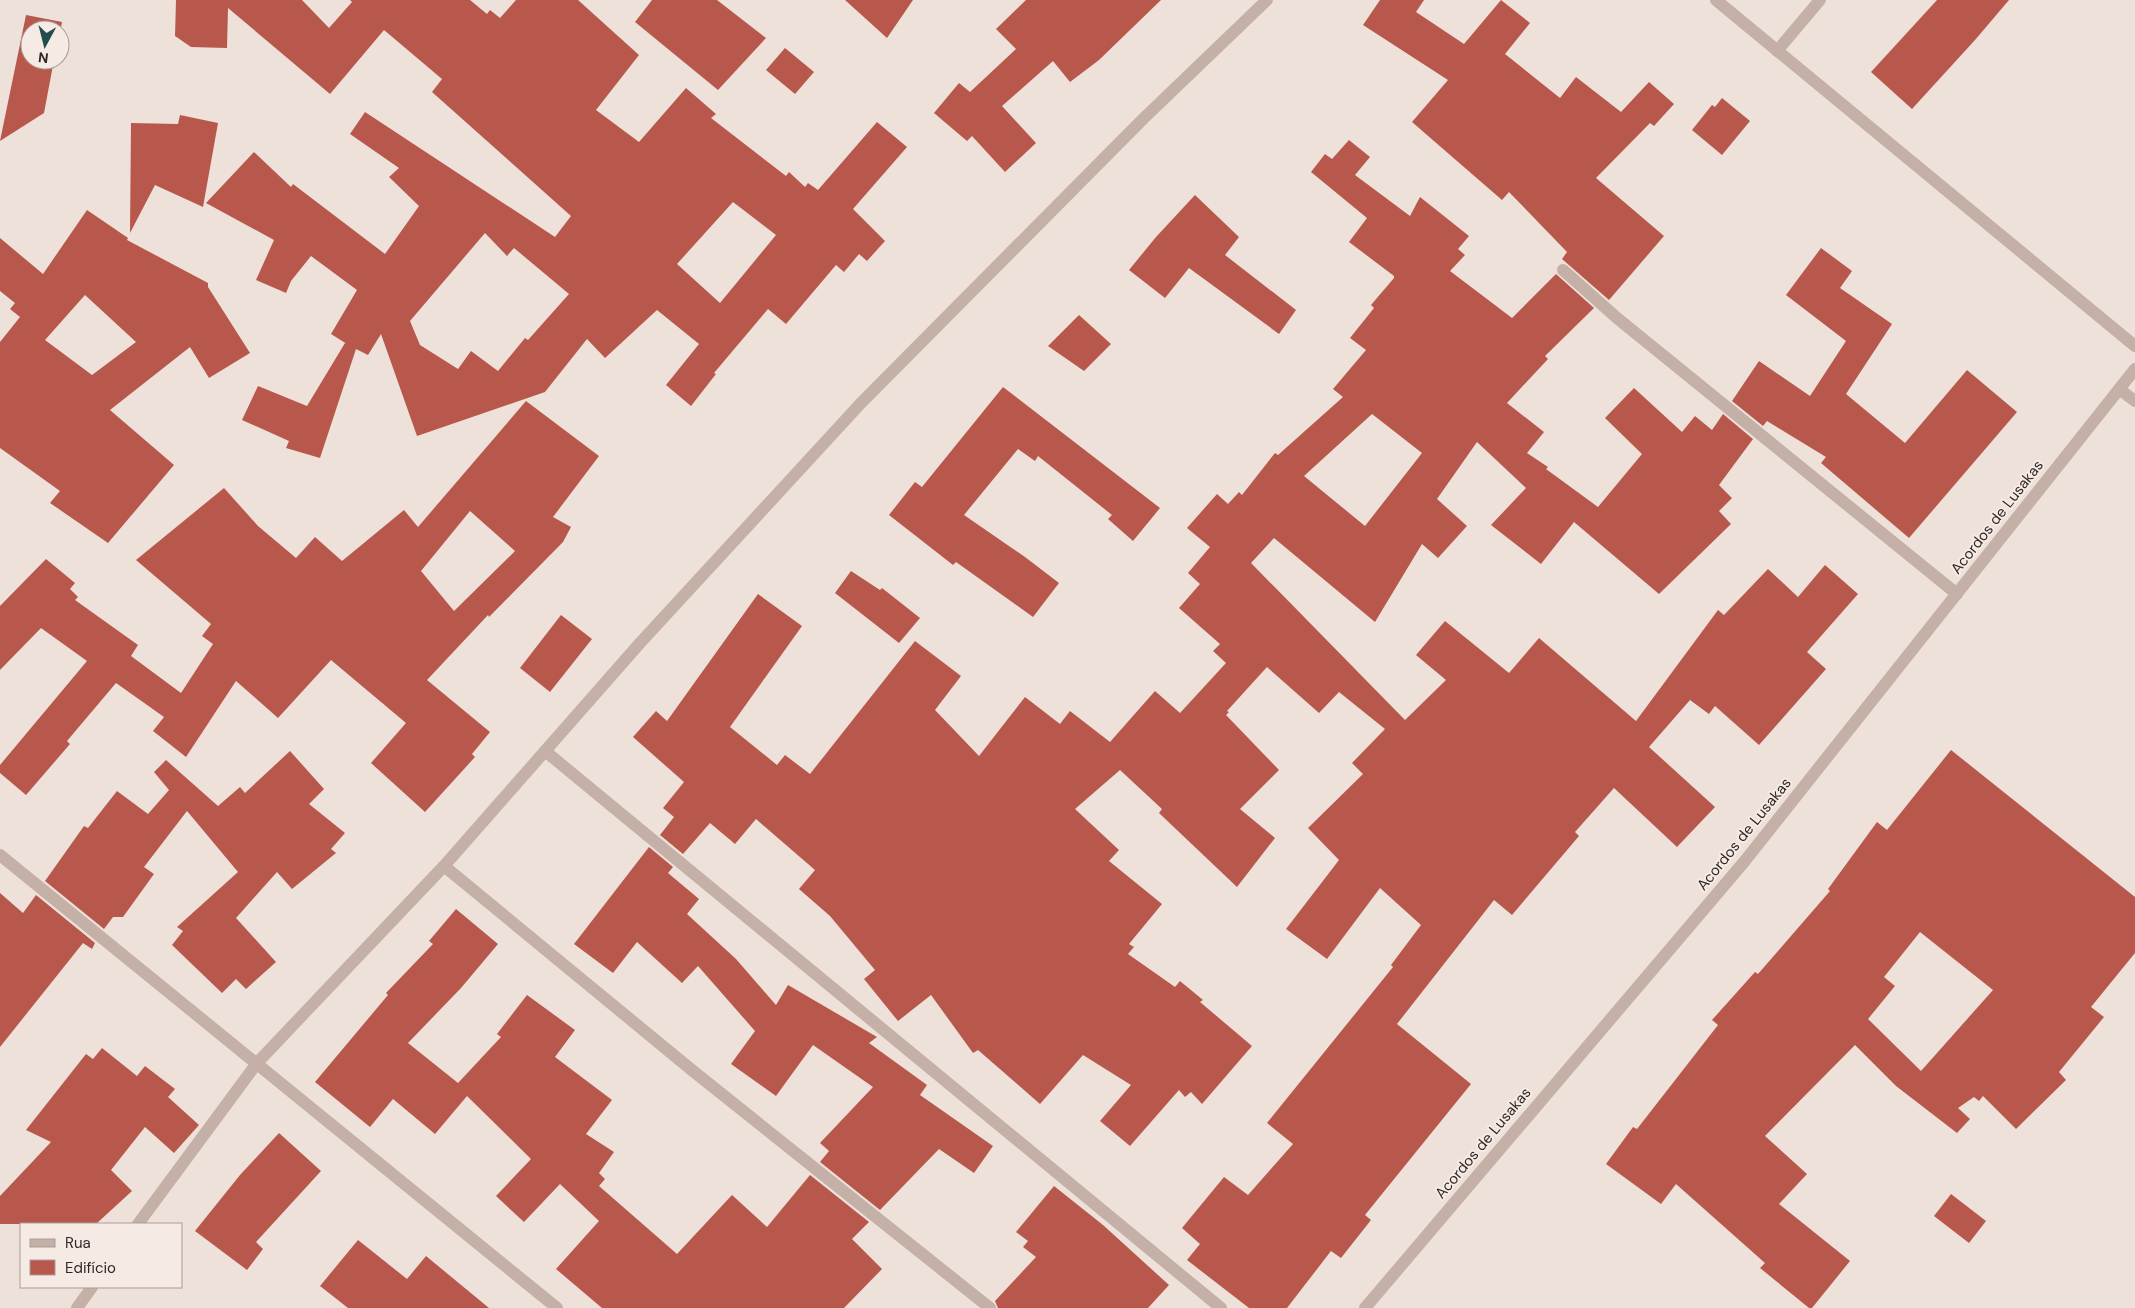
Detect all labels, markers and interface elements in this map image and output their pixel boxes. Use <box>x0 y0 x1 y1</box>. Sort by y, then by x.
north arrow <box>20 20 70 70</box>
text: N <box>37 48 50 67</box>
street label: Acordos de Lusakas <box>1946 456 2048 578</box>
street label: Acordos de Lusakas <box>1692 774 1796 894</box>
street label: Acordos de Lusakas <box>1431 1083 1535 1203</box>
legend <box>20 1223 182 1288</box>
text: Rua <box>65 1233 91 1253</box>
text: Edifício <box>65 1258 116 1278</box>

